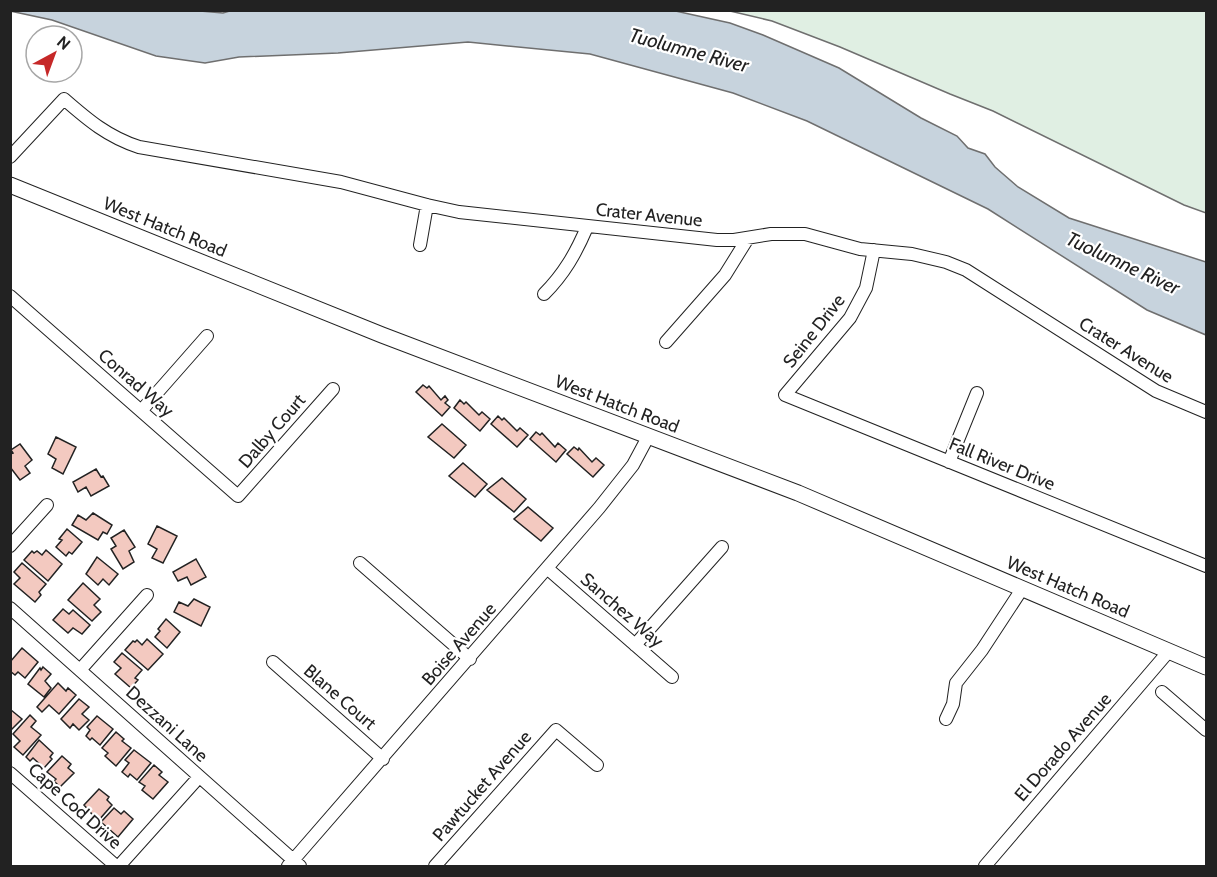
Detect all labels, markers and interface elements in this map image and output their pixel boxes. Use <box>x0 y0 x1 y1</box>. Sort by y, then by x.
water label: Tuolumne River <box>627 23 752 78</box>
north arrow <box>24 24 84 84</box>
text: N <box>53 32 74 54</box>
street label: West Hatch Road <box>100 192 230 262</box>
street label: Crater Avenue <box>595 198 703 232</box>
water label: Tuolumne River <box>1062 226 1184 300</box>
street label: Seine Drive <box>778 290 850 372</box>
street label: Crater Avenue <box>1075 312 1177 388</box>
street label: Conrad Way <box>94 344 178 422</box>
street label: West Hatch Road <box>552 370 682 438</box>
street label: Dalby Court <box>234 390 310 472</box>
street label: Fall River Drive <box>946 433 1058 495</box>
street label: West Hatch Road <box>1003 551 1133 623</box>
street label: Sanchez Way <box>576 568 668 652</box>
street label: Boise Avenue <box>417 598 501 690</box>
street label: Blane Court <box>299 660 381 734</box>
street label: Dezzani Lane <box>121 681 213 767</box>
street label: El Dorado Avenue <box>1010 688 1116 806</box>
street label: Pawtucket Avenue <box>428 726 536 846</box>
street label: Cape Cod Drive <box>24 758 126 854</box>

